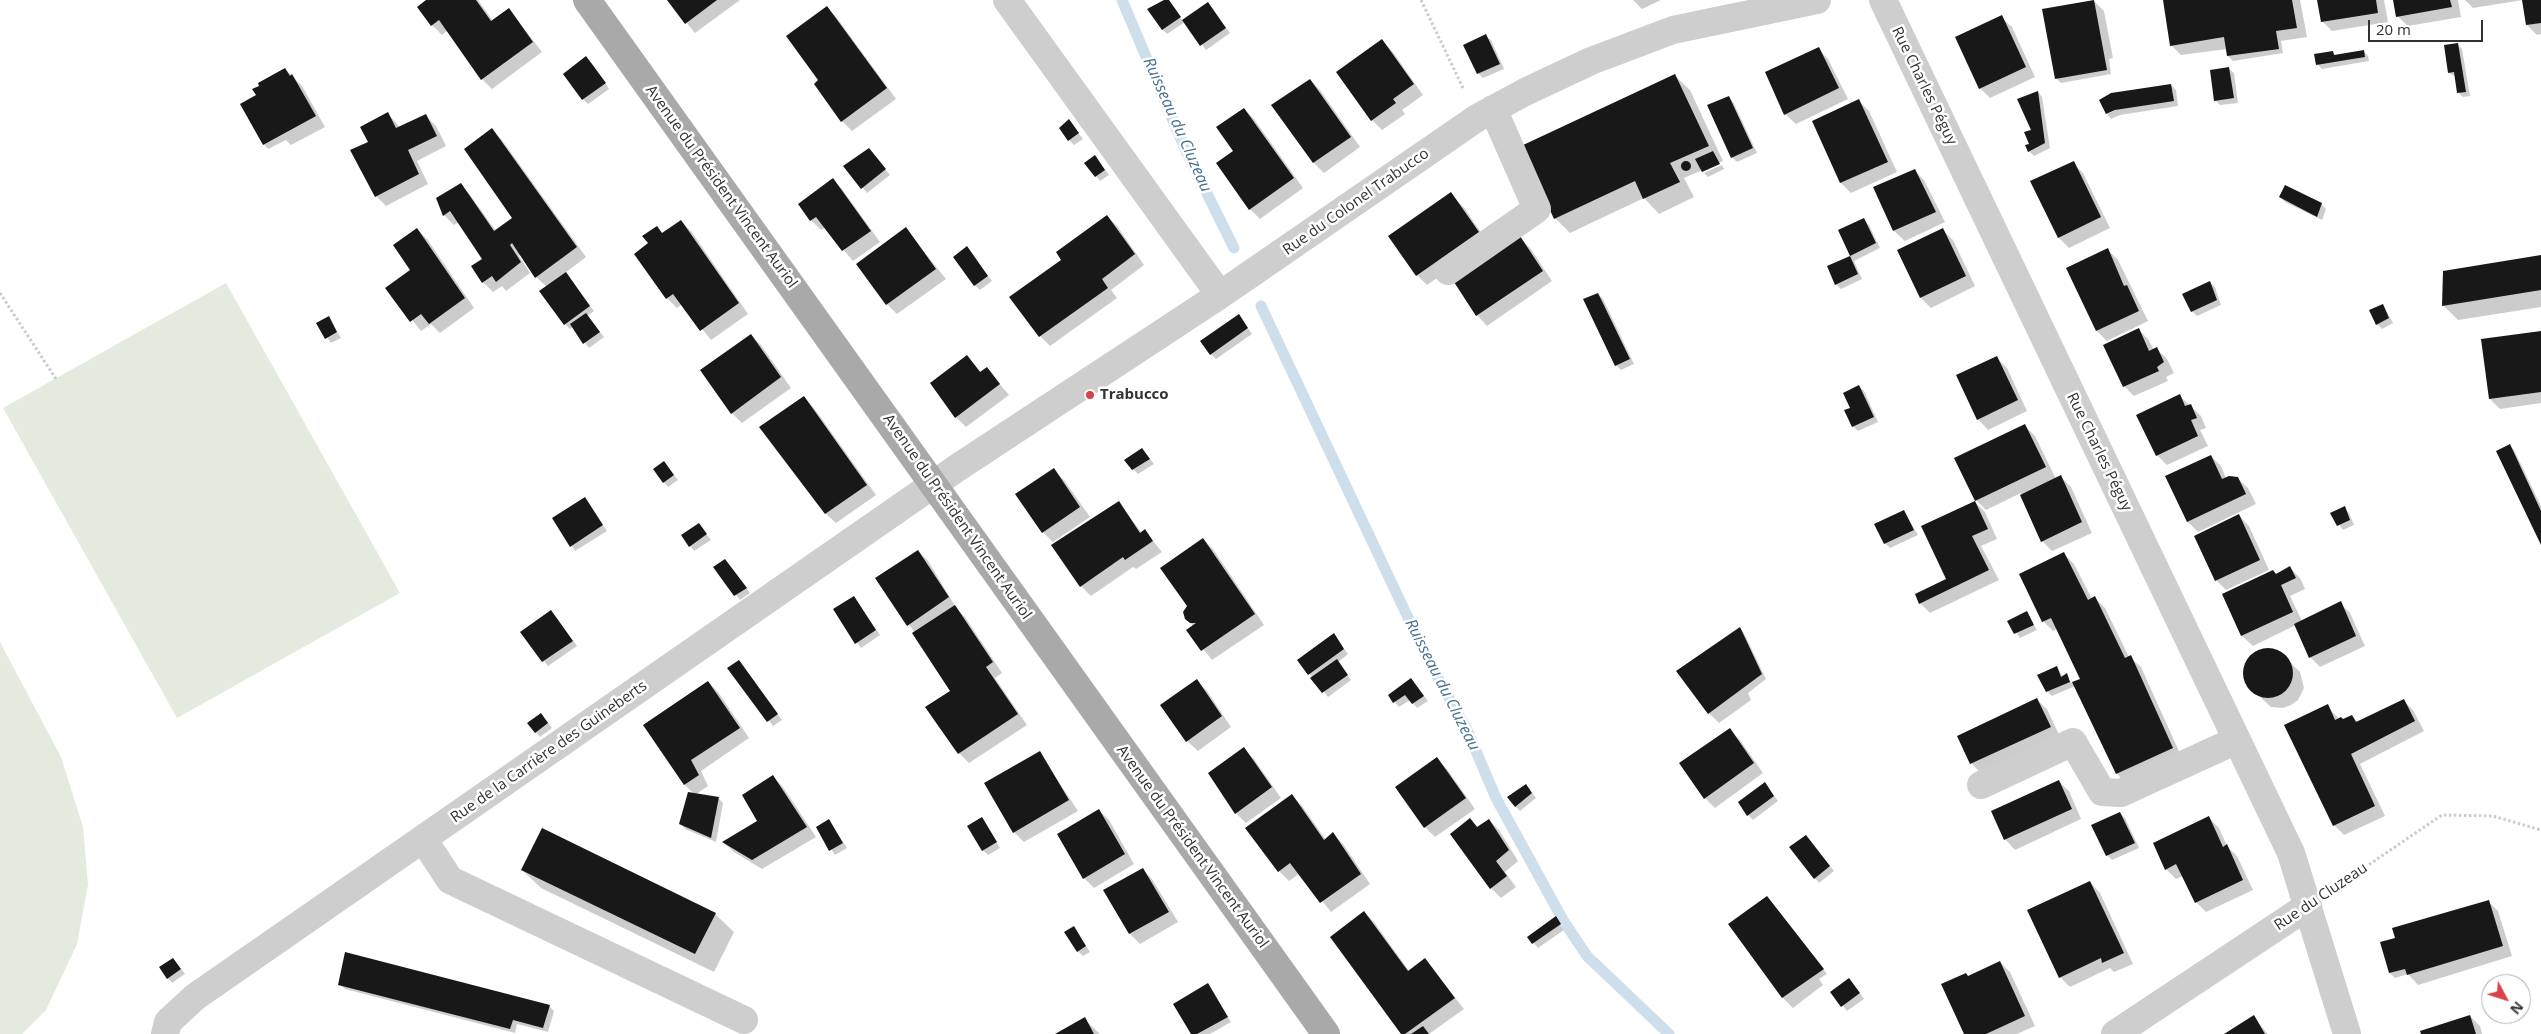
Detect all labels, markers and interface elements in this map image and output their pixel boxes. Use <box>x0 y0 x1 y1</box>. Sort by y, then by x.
scale bar <box>2371 10 2486 42</box>
text: 20 m <box>2376 19 2411 39</box>
street label: Rue Charles Péguy <box>1888 24 1960 148</box>
water label: Ruisseau du Cluzeau <box>1139 55 1215 195</box>
street label: Avenue du Président Vincent Auriol <box>641 82 801 292</box>
street label: Rue du Colonel Trabucco <box>1280 145 1432 259</box>
place label: Trabucco <box>1100 386 1169 404</box>
marker: Trabucco <box>1084 389 1096 401</box>
street label: Rue Charles Péguy <box>2063 390 2135 514</box>
street label: Avenue du Président Vincent Auriol <box>879 411 1035 623</box>
water label: Ruisseau du Cluzeau <box>1400 616 1484 754</box>
street label: Rue de la Carrière des Guineberts <box>447 677 651 827</box>
street label: Avenue du Président Vincent Auriol <box>1112 742 1272 952</box>
street label: Rue du Cluzeau <box>2271 859 2371 935</box>
north arrow <box>2481 974 2531 1024</box>
text: N <box>2506 998 2528 1019</box>

